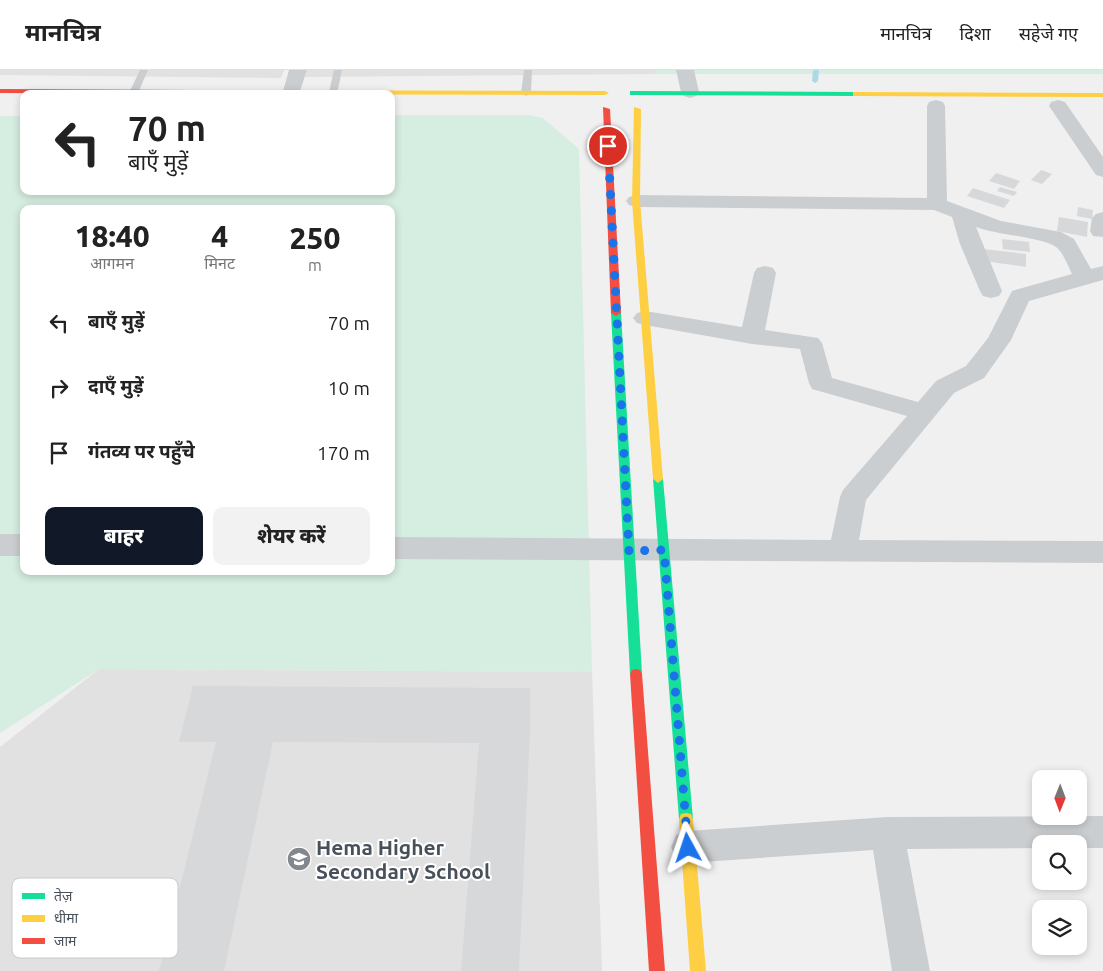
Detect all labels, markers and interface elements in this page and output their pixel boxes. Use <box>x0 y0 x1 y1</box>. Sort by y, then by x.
text: मानचित्र <box>25 19 101 46</box>
text: मानचित्र <box>880 23 932 43</box>
text: दिशा <box>960 23 991 43</box>
text: सहेजे गए <box>1019 23 1078 43</box>
text: 70 m <box>128 108 206 148</box>
icon: left <box>45 110 110 175</box>
pin <box>587 125 629 167</box>
icon: arrive <box>594 132 622 160</box>
text: बाएँ मुड़ें <box>128 149 188 174</box>
text: 18:40 <box>75 219 150 253</box>
text: 4 <box>211 219 228 253</box>
text: 250 <box>290 221 340 255</box>
text: आगमन <box>90 254 134 272</box>
text: मिनट <box>204 254 235 272</box>
text: m <box>308 256 322 274</box>
icon: left <box>45 309 73 337</box>
text: बाएँ मुड़ें <box>88 310 145 332</box>
text: 70 m <box>328 312 370 334</box>
icon: right <box>45 374 73 402</box>
text: दाएँ मुड़ें <box>88 375 144 397</box>
text: 10 m <box>328 377 370 399</box>
icon: arrive <box>45 439 73 467</box>
text: गंतव्य पर पहुँचे <box>88 440 195 462</box>
text: 170 m <box>317 442 370 464</box>
button: बाहर <box>45 507 203 565</box>
button: शेयर करें <box>213 507 370 565</box>
north arrow <box>1032 770 1088 825</box>
map controls <box>1032 770 1087 955</box>
position arrow <box>661 821 713 873</box>
place label: Hema Higher Secondary School <box>316 835 490 883</box>
button: search <box>1032 835 1087 890</box>
school or university icon: Hema Higher Secondary School <box>286 846 312 872</box>
legend <box>12 878 178 958</box>
text: तेज़ <box>54 887 73 904</box>
button: layers <box>1032 900 1087 955</box>
text: धीमा <box>54 910 79 926</box>
text: जाम <box>54 933 77 949</box>

